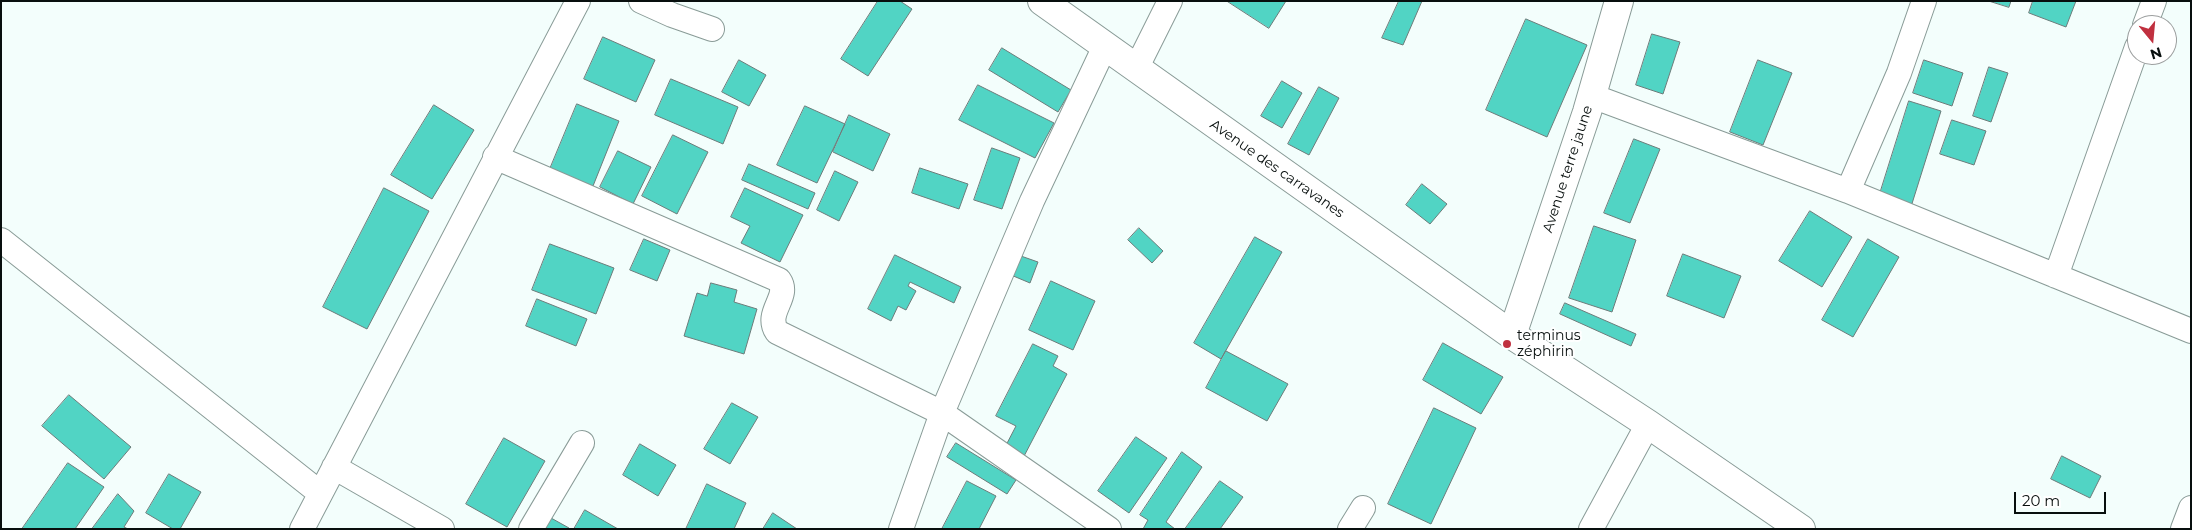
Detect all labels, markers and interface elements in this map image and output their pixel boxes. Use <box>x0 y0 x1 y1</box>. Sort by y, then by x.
north arrow <box>2127 15 2177 65</box>
text: N <box>2148 43 2164 64</box>
street label: Avenue terre jaune <box>1539 103 1597 235</box>
street label: Avenue des carravanes <box>1207 116 1347 222</box>
place label: terminus zéphirin <box>1517 328 1581 361</box>
marker: terminus zéphirin <box>1501 338 1513 350</box>
scale bar <box>2017 482 2110 514</box>
text: 20 m <box>2022 491 2060 510</box>

